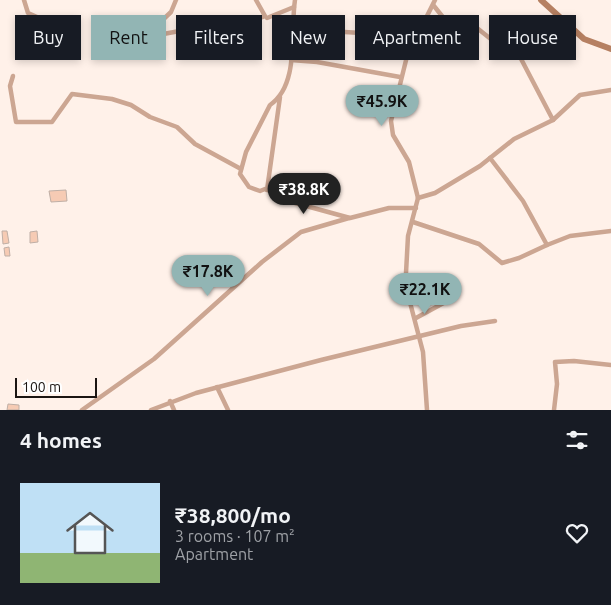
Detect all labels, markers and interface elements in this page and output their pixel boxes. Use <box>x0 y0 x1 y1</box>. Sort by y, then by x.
chip: Buy <box>15 15 81 60</box>
chip: Rent <box>91 15 166 60</box>
chip: Filters <box>176 15 262 60</box>
chip: New <box>272 15 345 60</box>
chip: Apartment <box>355 15 479 60</box>
chip: House <box>489 15 576 60</box>
pin: ₹45.9K <box>341 84 423 127</box>
text: ₹45.9K <box>357 92 407 110</box>
pin: ₹38.8K <box>263 172 345 215</box>
text: ₹38.8K <box>279 180 329 198</box>
pin: ₹17.8K <box>167 254 249 297</box>
text: ₹17.8K <box>183 262 233 280</box>
pin: ₹22.1K <box>384 272 466 315</box>
text: ₹22.1K <box>400 280 450 298</box>
scale bar <box>15 375 98 398</box>
text: 100 m <box>22 379 61 395</box>
icon: filters <box>563 426 591 454</box>
text: 4 homes <box>20 428 102 452</box>
icon: home <box>60 503 120 563</box>
text: ₹38,800/mo <box>175 503 291 527</box>
icon: heart <box>563 519 591 547</box>
text: 3 rooms · 107 m² <box>175 527 295 545</box>
text: Apartment <box>175 545 253 563</box>

